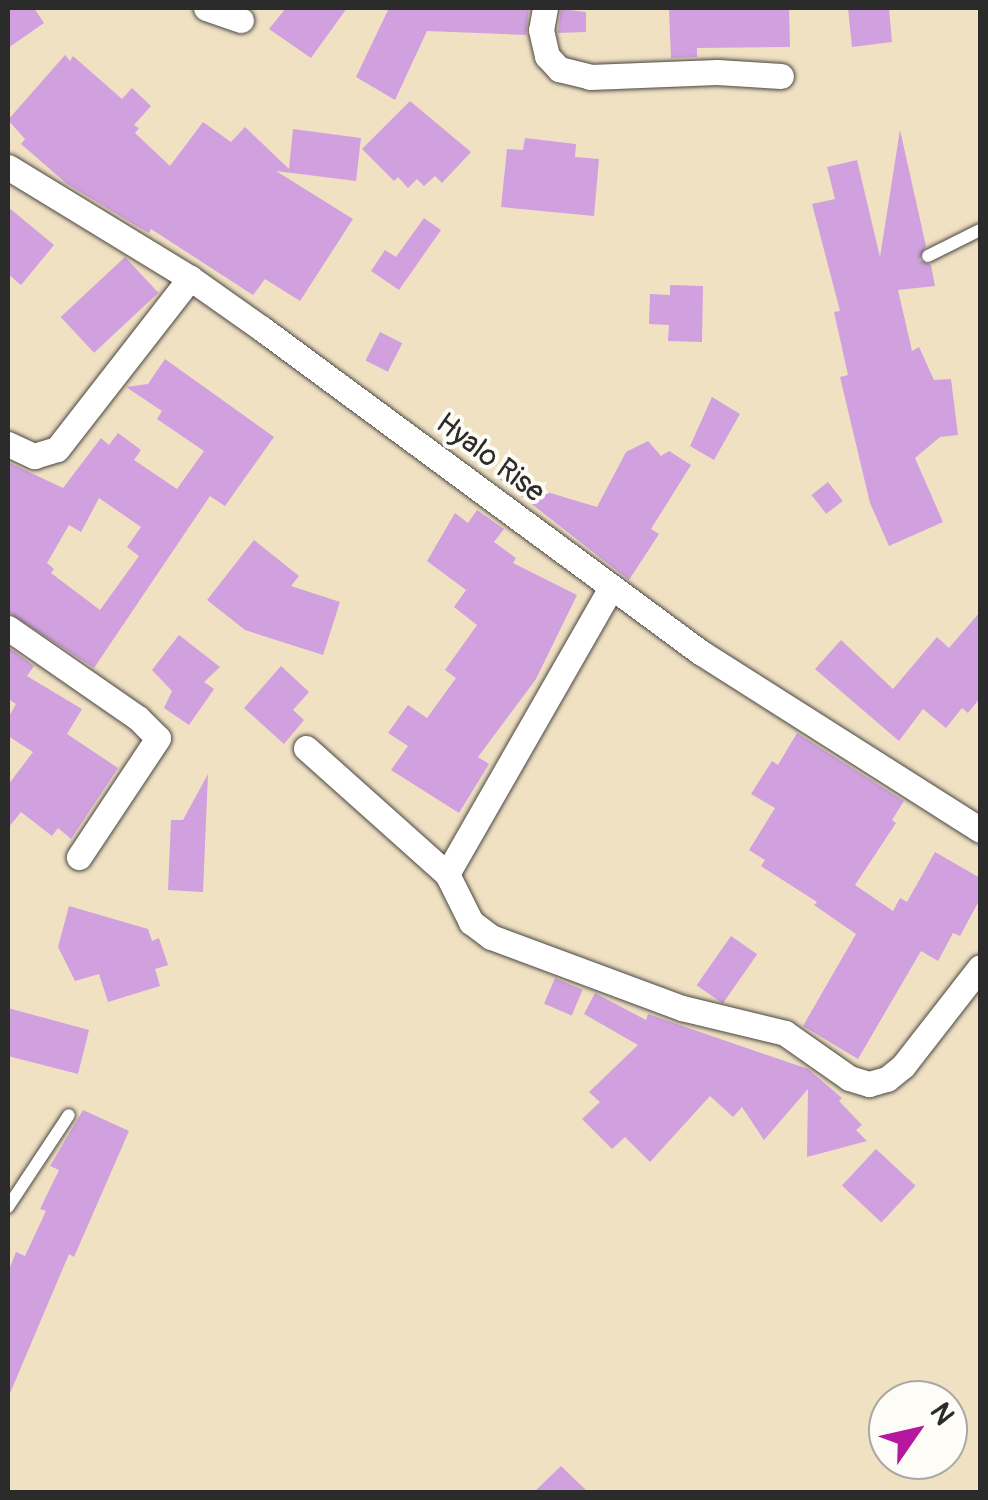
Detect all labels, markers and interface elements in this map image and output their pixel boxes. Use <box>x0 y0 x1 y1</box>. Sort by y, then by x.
street label: Hyalo Rise <box>429 406 551 510</box>
north arrow <box>868 1380 968 1480</box>
text: N <box>922 1396 961 1432</box>

